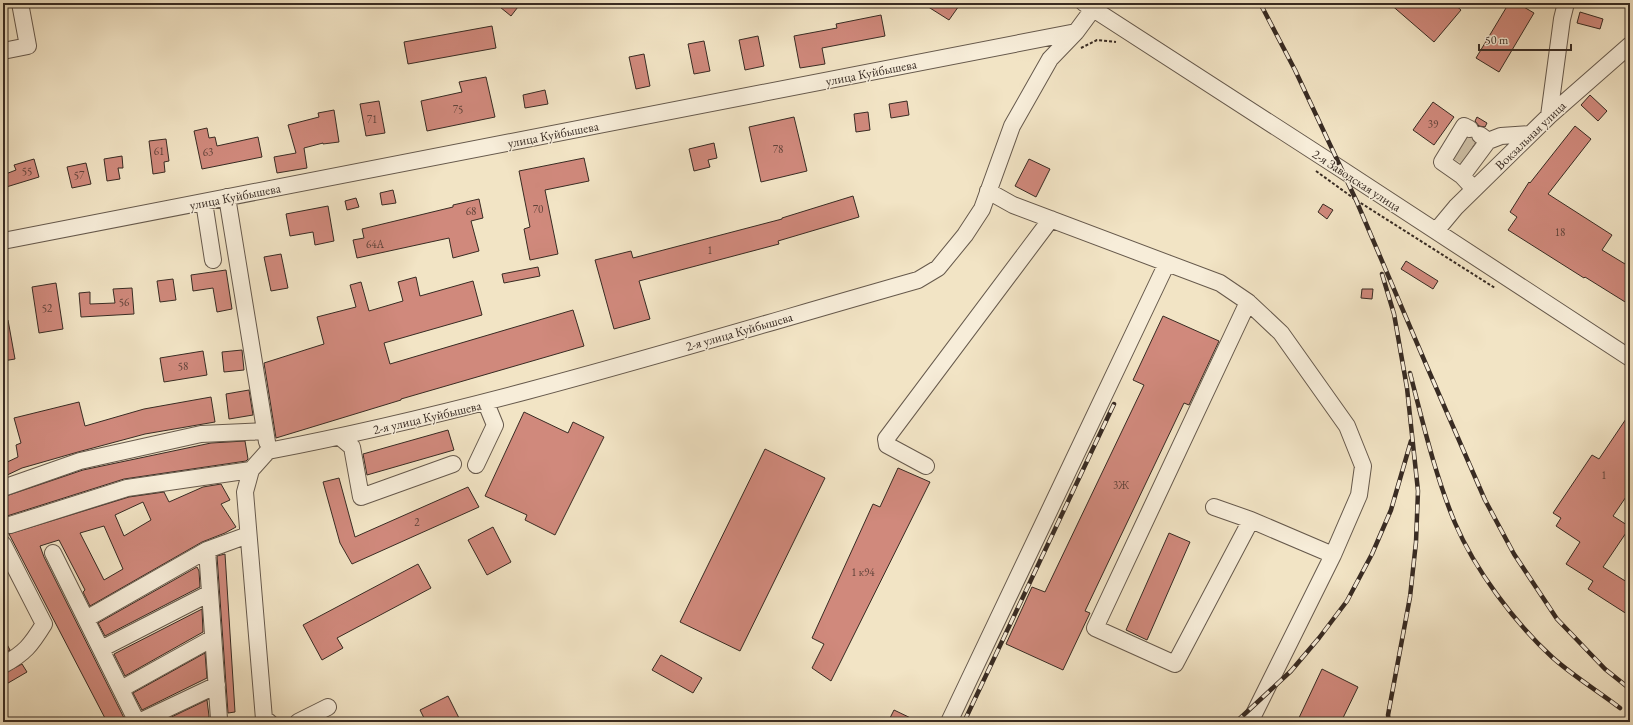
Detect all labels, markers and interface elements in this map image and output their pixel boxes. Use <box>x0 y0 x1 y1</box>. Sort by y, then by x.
scale bar <box>1479 26 1571 52</box>
text: 50 m <box>1485 32 1509 48</box>
street label: улица Куйбышева <box>824 55 919 90</box>
street label: Вокзальная улица <box>1491 97 1570 174</box>
house number: 75 <box>453 102 463 116</box>
house number: 71 <box>367 112 377 126</box>
street label: улица Куйбышева <box>506 117 601 152</box>
house number: 39 <box>1428 117 1439 131</box>
house number: 78 <box>773 142 783 156</box>
house number: 61 <box>154 144 164 158</box>
house number: 63 <box>203 145 213 159</box>
street label: 2-я Заводская улица <box>1309 145 1405 216</box>
house number: 55 <box>22 164 32 178</box>
house number: 57 <box>74 168 85 182</box>
street label: улица Куйбышева <box>188 179 283 214</box>
house number: 70 <box>533 202 543 216</box>
house number: 68 <box>466 204 476 218</box>
house number: 18 <box>1555 225 1565 239</box>
house number: 64А <box>366 237 384 251</box>
house number: 1 <box>707 243 713 257</box>
house number: 56 <box>119 295 130 309</box>
house number: 52 <box>42 301 53 315</box>
street label: 2-я улица Куйбышева <box>684 308 795 355</box>
house number: 58 <box>178 359 188 373</box>
street label: 2-я улица Куйбышева <box>371 397 484 438</box>
house number: 1 <box>1601 468 1607 482</box>
house number: 3Ж <box>1113 478 1129 492</box>
house number: 2 <box>414 515 420 529</box>
house number: 1 к94 <box>851 565 875 579</box>

